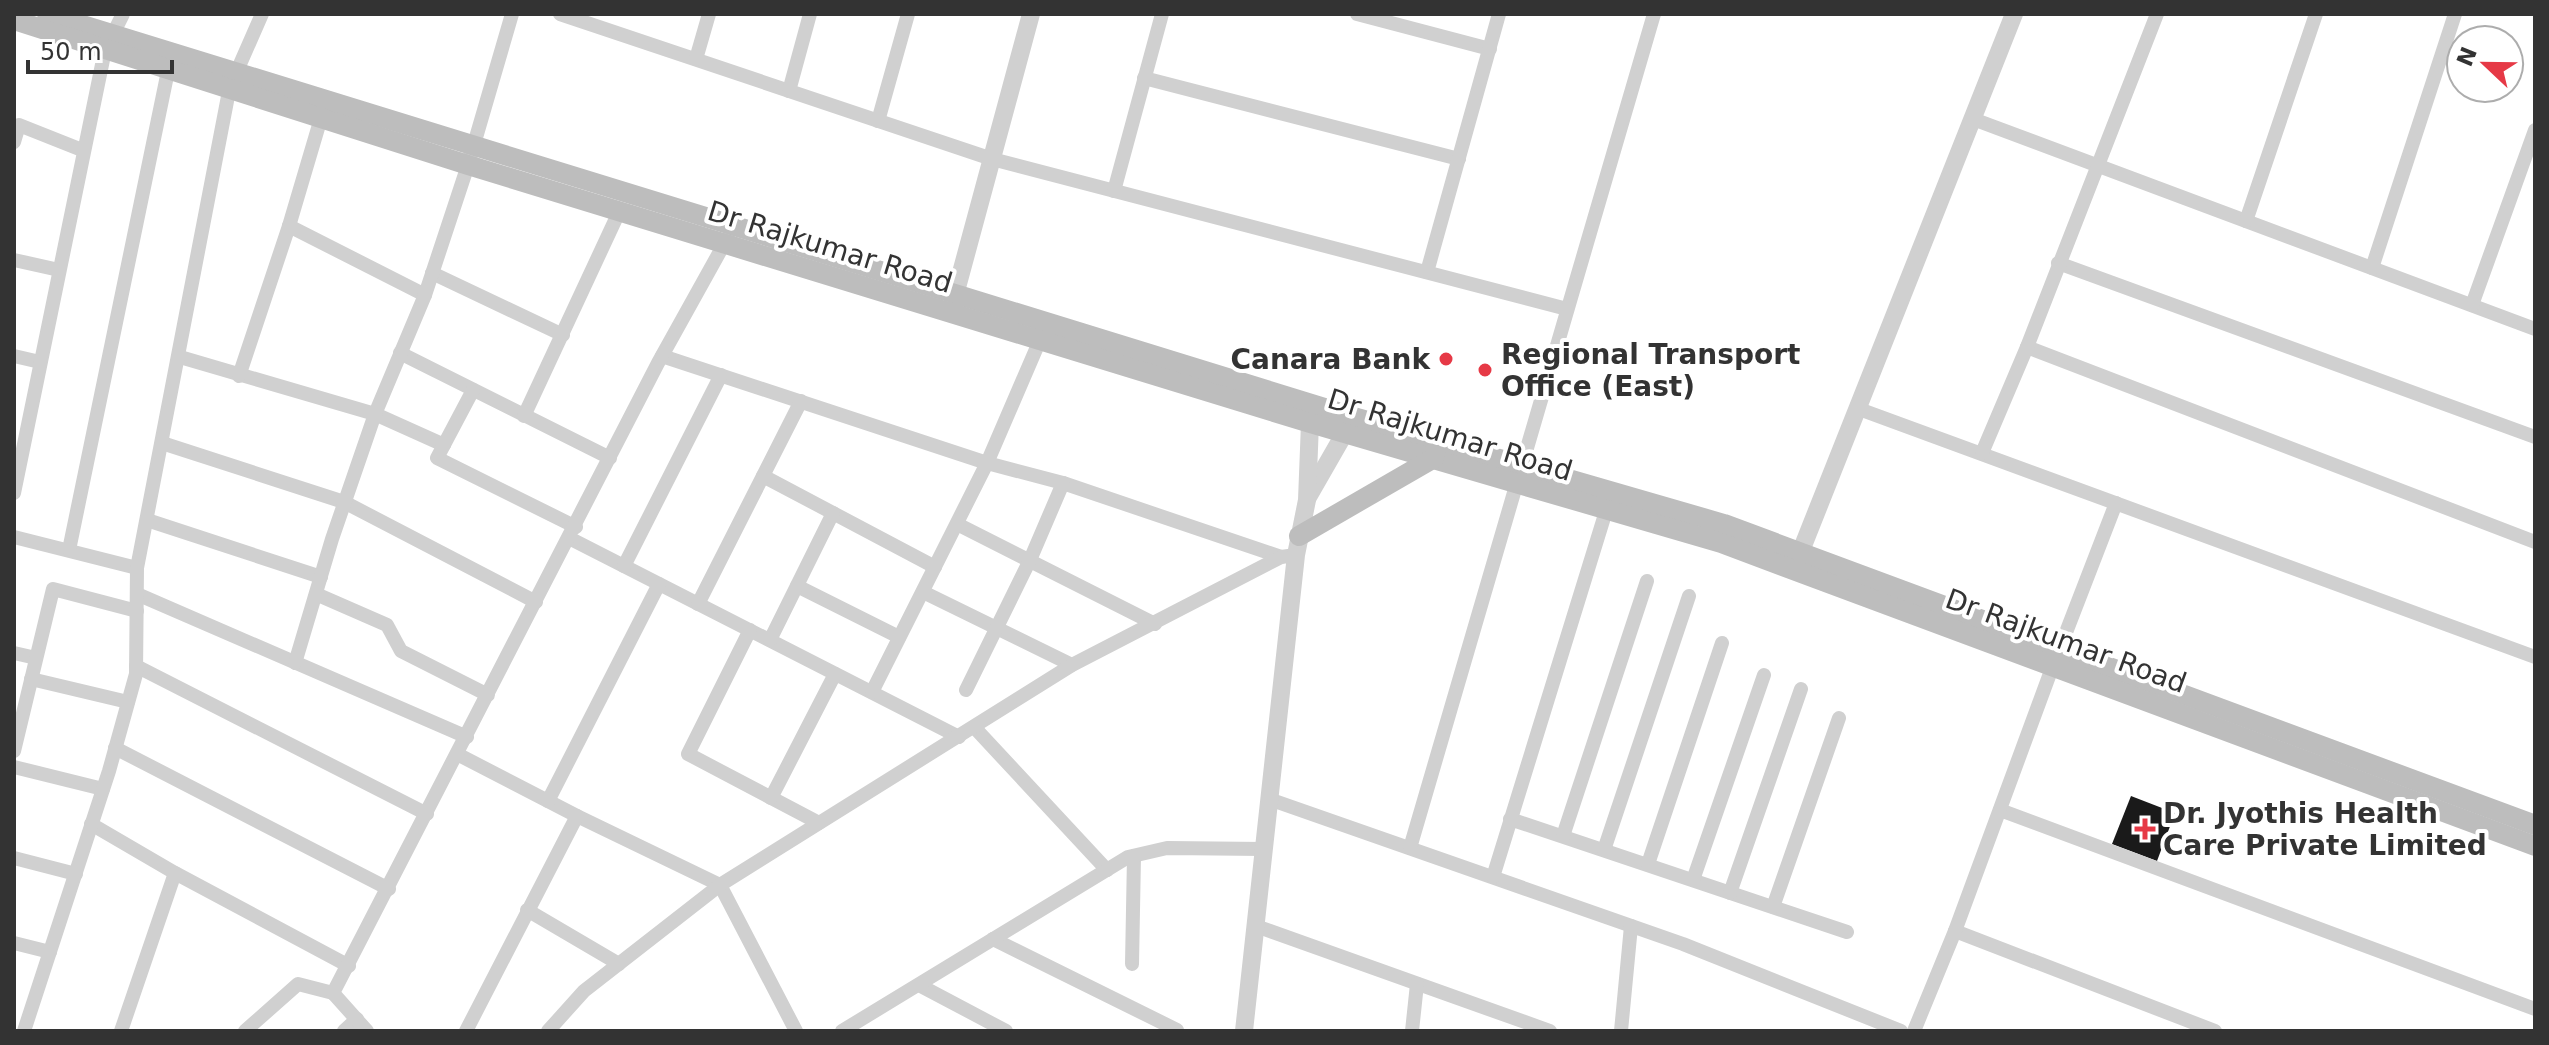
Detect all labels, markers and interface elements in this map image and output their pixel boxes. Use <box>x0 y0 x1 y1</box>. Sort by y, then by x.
scale bar <box>28 24 172 74</box>
north arrow <box>2445 24 2525 104</box>
text: 50 m <box>40 38 102 66</box>
text: N <box>2452 43 2482 70</box>
street label: Dr Rajkumar Road <box>704 194 956 300</box>
place label: Regional Transport Office (East) <box>1501 338 1800 403</box>
place label: Canara Bank <box>1230 343 1431 376</box>
marker: Canara Bank <box>1437 350 1455 368</box>
marker: Regional Transport Office (East) <box>1476 361 1494 379</box>
street label: Dr Rajkumar Road <box>1324 382 1576 488</box>
street label: Dr Rajkumar Road <box>1941 582 2191 700</box>
place label: Dr. Jyothis Health Care Private Limited <box>2163 797 2487 862</box>
marker: Dr. Jyothis Health Care Private Limited <box>2134 818 2156 840</box>

